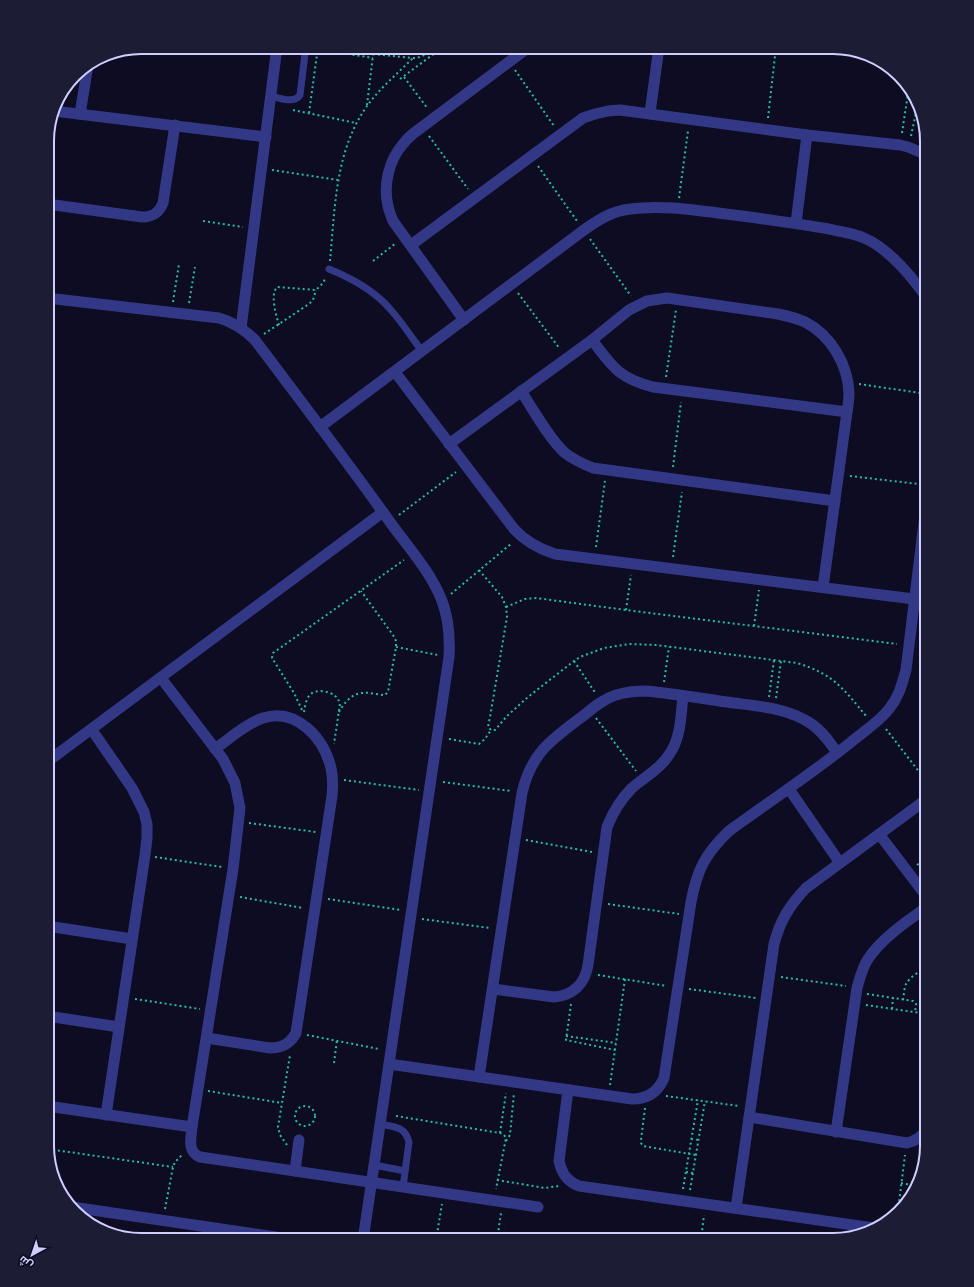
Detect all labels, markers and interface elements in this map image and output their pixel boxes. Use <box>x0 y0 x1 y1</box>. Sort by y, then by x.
north arrow <box>12 1235 52 1275</box>
text: ش <box>16 1253 35 1272</box>

